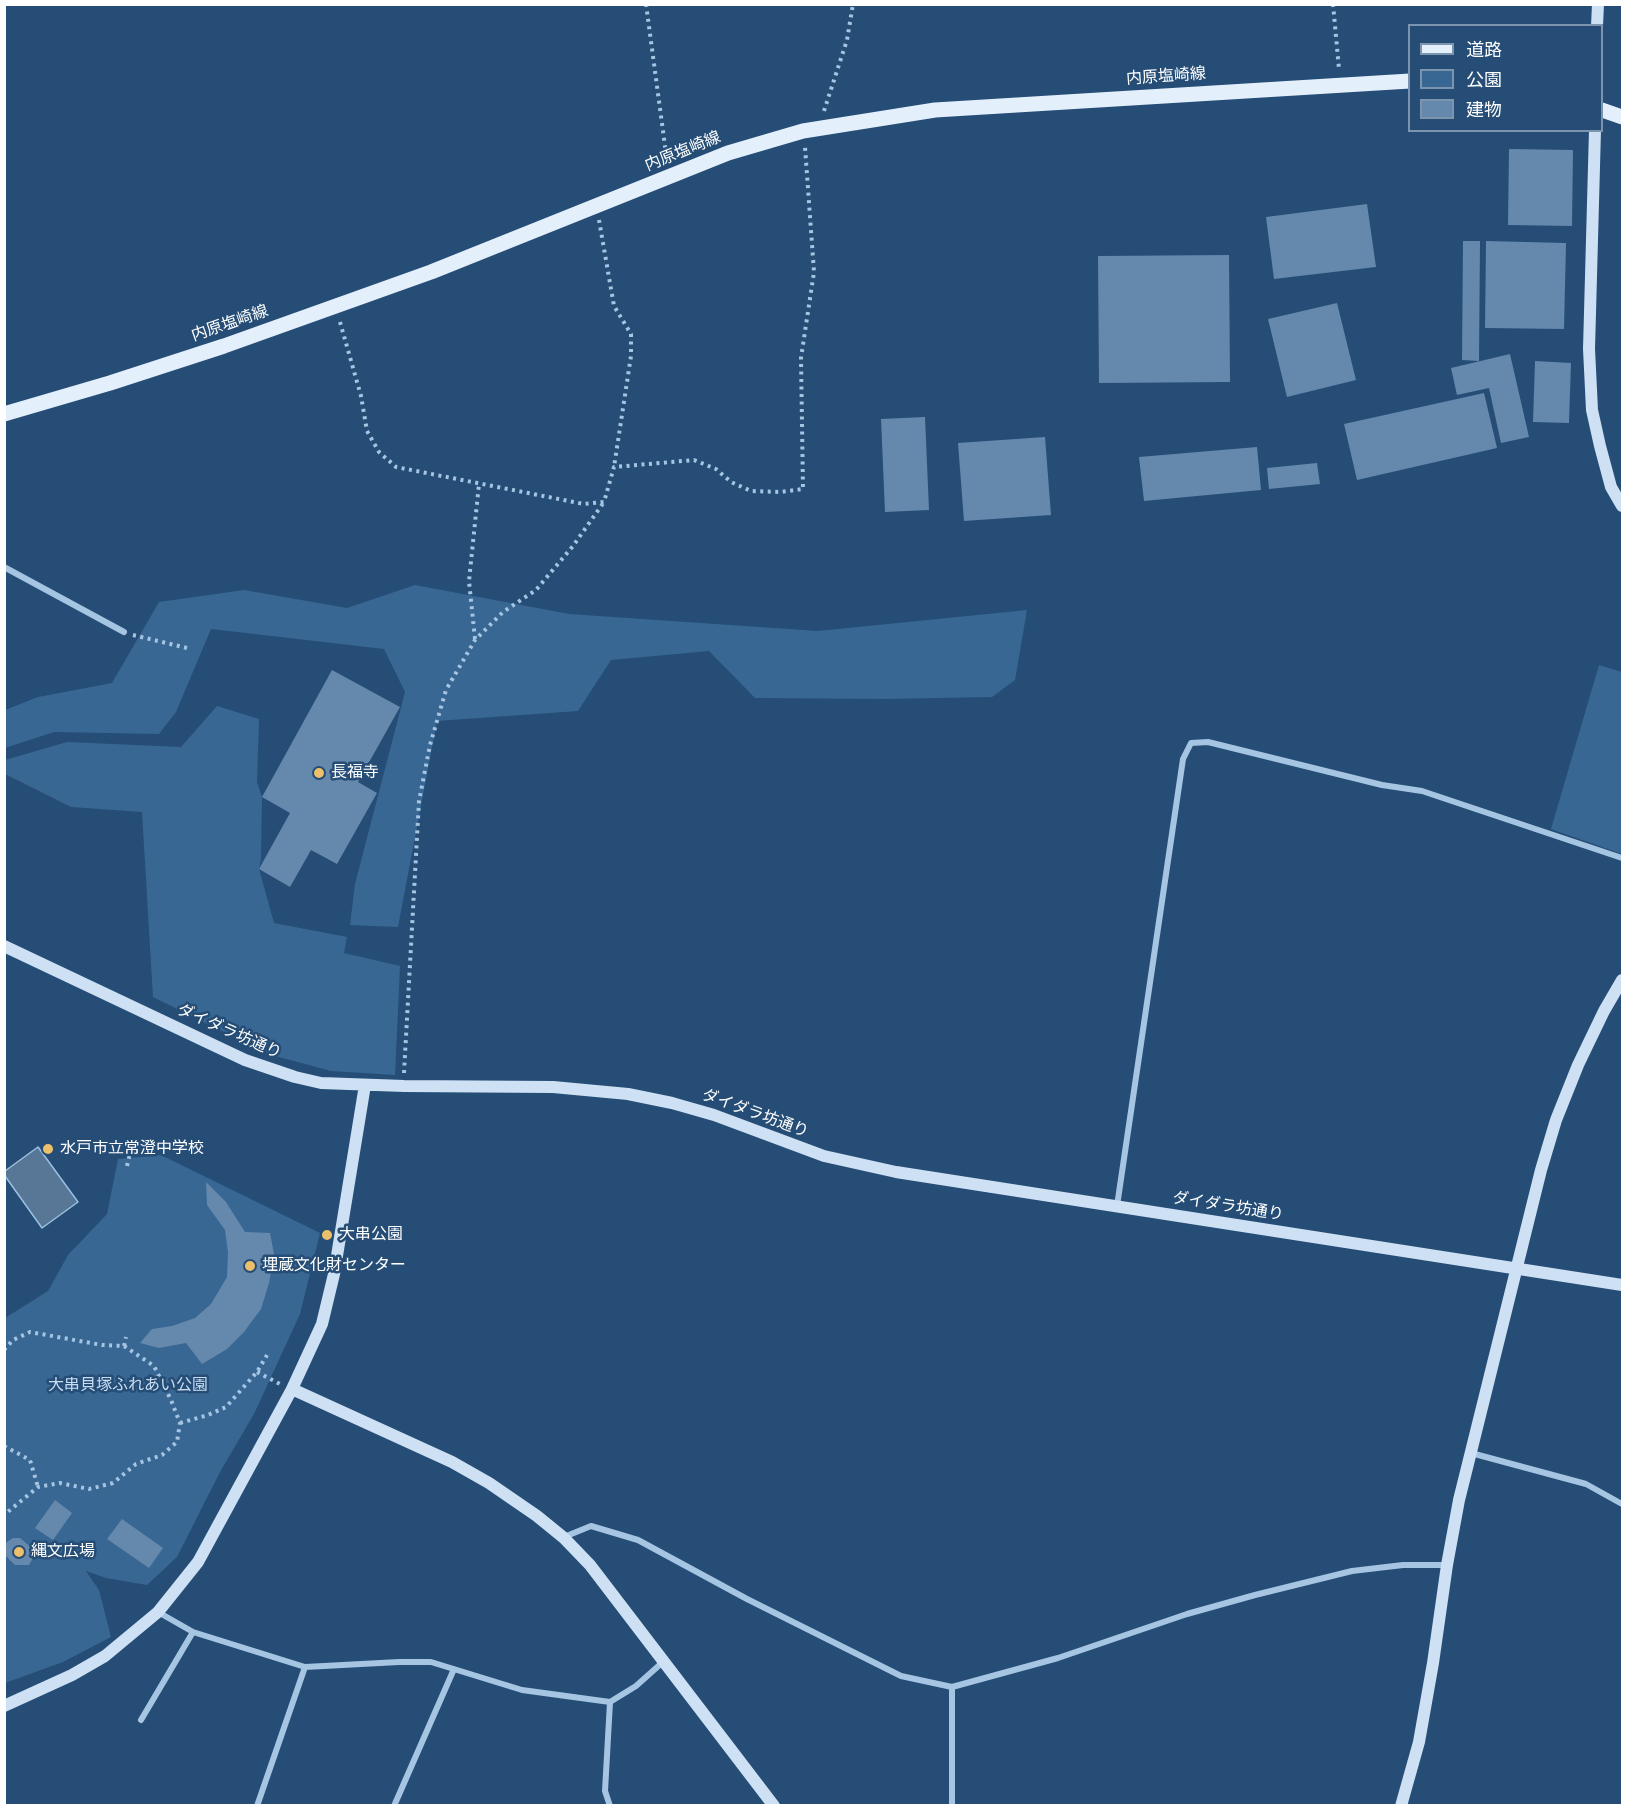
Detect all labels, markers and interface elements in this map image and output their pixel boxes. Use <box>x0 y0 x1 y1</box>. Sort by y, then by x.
legend <box>1408 24 1603 132</box>
text: 道路 <box>1466 37 1502 62</box>
street label: 内原塩崎線 <box>1125 65 1207 89</box>
text: 公園 <box>1466 67 1502 92</box>
text: 建物 <box>1466 97 1502 122</box>
street label: 内原塩崎線 <box>642 128 724 176</box>
street label: 内原塩崎線 <box>189 302 271 346</box>
place label: 長福寺 <box>331 763 379 783</box>
marker: 長福寺 <box>312 766 326 780</box>
street label: ダイダラ坊通り <box>174 1000 284 1064</box>
street label: ダイダラ坊通り <box>699 1086 811 1142</box>
place label: 水戸市立常澄中学校 <box>60 1139 204 1159</box>
marker: 水戸市立常澄中学校 <box>41 1142 55 1156</box>
street label: ダイダラ坊通り <box>1171 1189 1285 1225</box>
place label: 大串公園 <box>339 1225 403 1245</box>
marker: 大串公園 <box>320 1228 334 1242</box>
place label: 埋蔵文化財センター <box>262 1256 406 1276</box>
marker: 埋蔵文化財センター <box>243 1259 257 1273</box>
park label: 大串貝塚ふれあい公園 <box>48 1376 208 1396</box>
place label: 縄文広場 <box>31 1542 95 1562</box>
marker: 縄文広場 <box>12 1545 26 1559</box>

